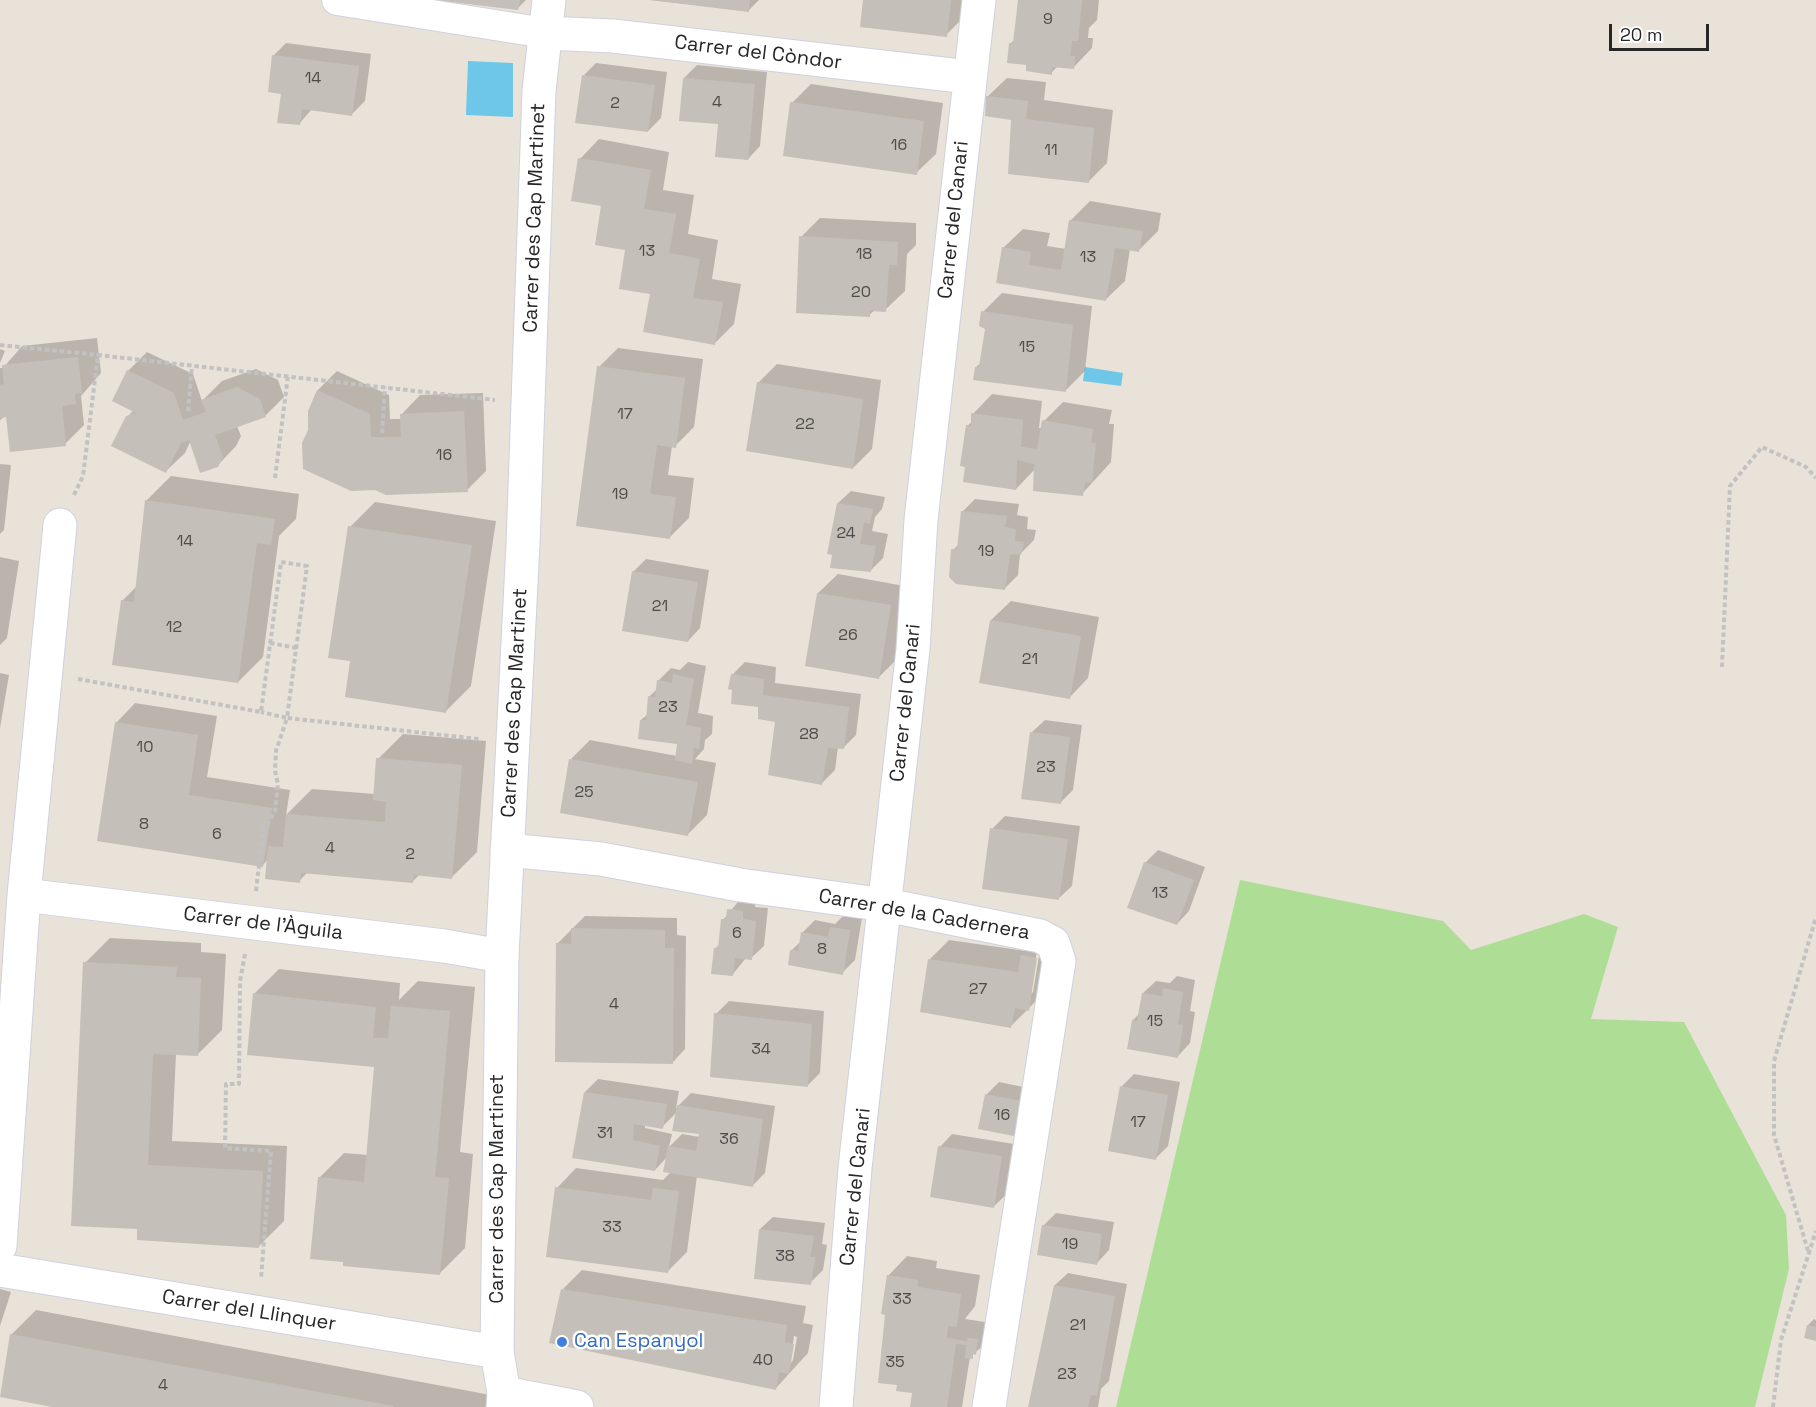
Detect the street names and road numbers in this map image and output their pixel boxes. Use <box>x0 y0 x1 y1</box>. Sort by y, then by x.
street label: Carrer del Còndor <box>673 31 843 75</box>
street label: Carrer des Cap Martinet <box>519 103 551 333</box>
street label: Carrer del Canari <box>934 140 974 300</box>
street label: Carrer des Cap Martinet <box>497 588 533 818</box>
street label: Carrer del Canari <box>886 623 926 783</box>
street label: Carrer de la Cadernera <box>816 885 1032 945</box>
street label: Carrer de l'Àguila <box>182 902 344 946</box>
street label: Carrer des Cap Martinet <box>486 1074 510 1304</box>
street label: Carrer del Canari <box>836 1107 876 1267</box>
street label: Carrer del Llinquer <box>160 1285 338 1337</box>

